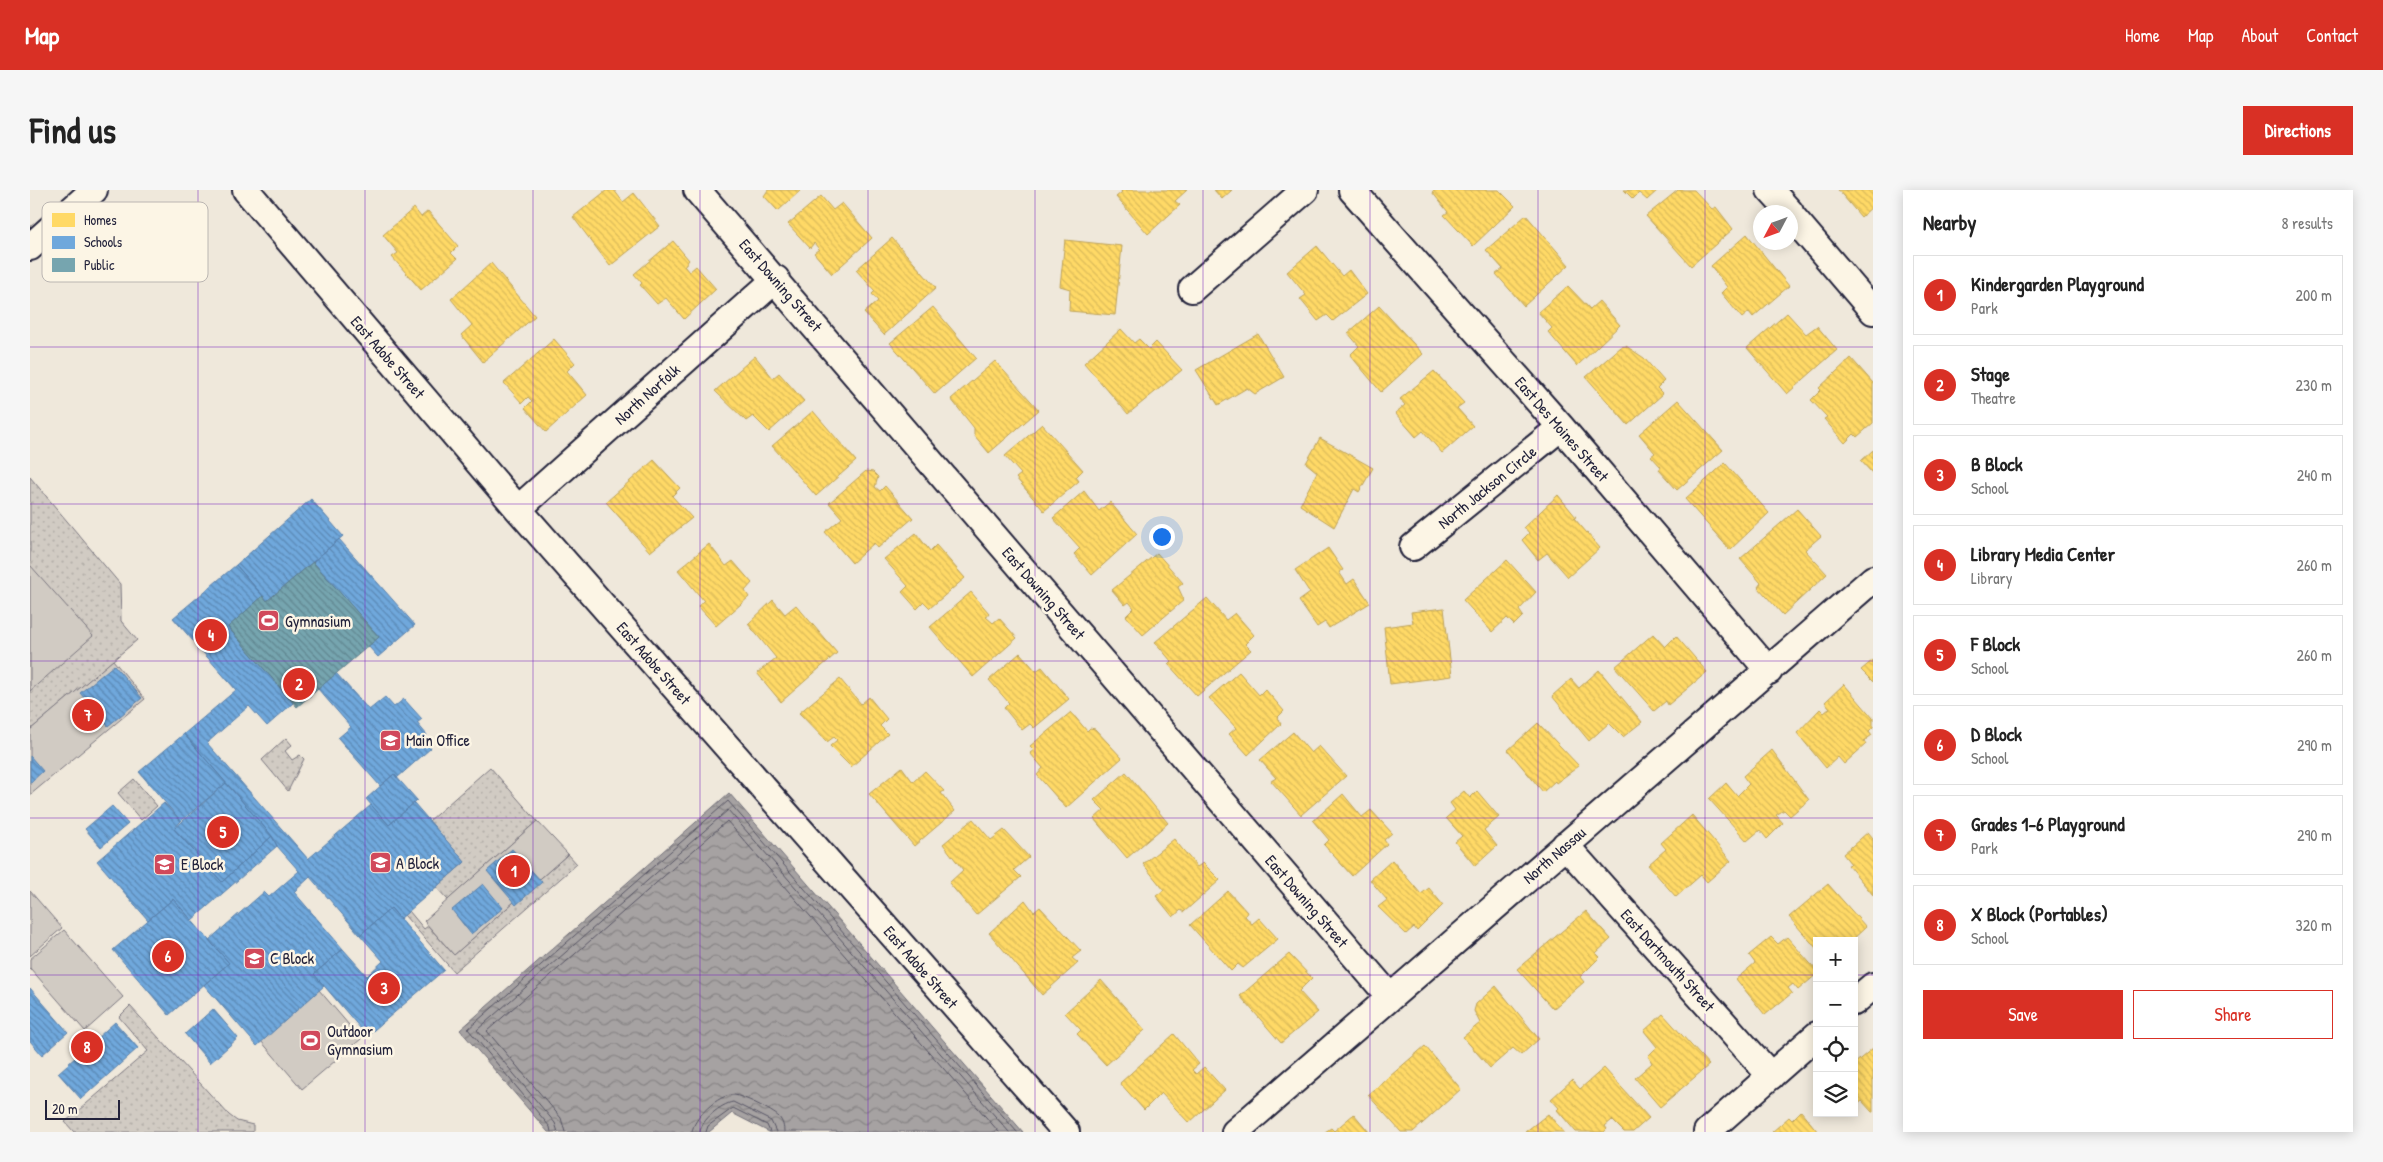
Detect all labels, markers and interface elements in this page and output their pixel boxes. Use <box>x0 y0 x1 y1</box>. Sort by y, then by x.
text: Map <box>25 19 59 51</box>
text: Home <box>2125 23 2160 48</box>
text: Map <box>2188 23 2213 48</box>
text: About <box>2241 23 2278 48</box>
text: Contact <box>2306 23 2358 48</box>
button: Directions <box>2243 106 2353 155</box>
text: Find us <box>30 107 116 154</box>
legend <box>42 202 208 282</box>
north arrow <box>1753 205 1798 250</box>
text: Nearby <box>1923 208 1976 237</box>
text: Homes <box>84 210 117 229</box>
text: 8 results <box>2281 212 2333 234</box>
text: Schools <box>84 232 122 251</box>
street label: East Downing Street <box>735 234 828 336</box>
text: Public <box>84 255 115 274</box>
text: Kindergarden Playground <box>1971 271 2144 297</box>
text: 1 <box>1937 284 1943 306</box>
text: 200 m <box>2296 284 2332 306</box>
text: Park <box>1971 297 1998 319</box>
street label: East Adobe Street <box>346 311 430 403</box>
street label: North Norfolk <box>609 358 685 429</box>
text: Stage <box>1971 361 2010 387</box>
street label: East Des Moines Street <box>1510 372 1614 487</box>
text: 2 <box>1936 374 1944 396</box>
text: 230 m <box>2296 374 2332 396</box>
text: Theatre <box>1971 387 2016 409</box>
street label: North Jackson Circle <box>1433 440 1541 534</box>
text: B Block <box>1971 451 2023 477</box>
text: 3 <box>1936 464 1944 486</box>
text: 240 m <box>2297 464 2332 486</box>
text: School <box>1971 477 2008 499</box>
your location <box>1149 524 1175 550</box>
text: Library Media Center <box>1971 541 2115 567</box>
street label: East Downing Street <box>998 542 1091 644</box>
text: 4 <box>1937 554 1943 576</box>
text: 260 m <box>2296 554 2332 576</box>
text: Library <box>1971 567 2013 589</box>
sports icon: Gymnasium <box>257 609 281 633</box>
place label: Gymnasium <box>285 610 351 632</box>
pin: 4 <box>195 616 227 654</box>
street label: East Adobe Street <box>612 617 696 709</box>
text: F Block <box>1971 631 2020 657</box>
text: 5 <box>1937 644 1943 666</box>
text: 260 m <box>2296 644 2332 666</box>
text: School <box>1971 657 2008 679</box>
pin: 2 <box>283 665 315 703</box>
pin: 7 <box>72 696 104 734</box>
text: D Block <box>1971 721 2022 747</box>
school or university icon: Main Office <box>378 728 402 752</box>
place label: Main Office <box>406 729 470 751</box>
text: 6 <box>1937 734 1943 756</box>
text: 290 m <box>2297 734 2332 756</box>
text: School <box>1971 747 2008 769</box>
text: Grades 1-6 Playground <box>1971 811 2125 837</box>
pin: 5 <box>207 813 239 851</box>
street label: North Nassau <box>1518 821 1591 888</box>
text: 7 <box>1936 824 1944 846</box>
text: 290 m <box>2297 824 2332 846</box>
text: Park <box>1971 837 1998 859</box>
street label: East Downing Street <box>1261 850 1354 952</box>
school or university icon: A Block <box>368 851 392 875</box>
school or university icon: E Block <box>153 852 177 876</box>
place label: A Block <box>396 852 440 874</box>
pin: 1 <box>498 852 530 890</box>
place label: E Block <box>181 853 224 875</box>
text: X Block (Portables) <box>1971 901 2108 927</box>
street label: East Dartmouth Street <box>1616 904 1720 1016</box>
text: 8 <box>1937 914 1943 936</box>
text: 320 m <box>2296 914 2332 936</box>
street label: East Adobe Street <box>879 921 963 1013</box>
text: School <box>1971 927 2008 949</box>
pin: 6 <box>152 937 184 975</box>
map controls <box>1813 937 1858 1117</box>
button: + <box>1813 937 1858 982</box>
school or university icon: C Block <box>242 946 266 970</box>
place label: C Block <box>270 947 314 969</box>
pin: 3 <box>368 969 400 1007</box>
button: − <box>1813 982 1858 1027</box>
button: Save <box>1923 990 2123 1039</box>
button: Share <box>2133 990 2333 1039</box>
place label: Outdoor Gymnasium <box>327 1020 393 1060</box>
button: locate <box>1813 1027 1858 1072</box>
pin: 8 <box>71 1028 103 1066</box>
sports icon: Outdoor Gymnasium <box>299 1028 323 1052</box>
button: layers <box>1813 1072 1858 1117</box>
scale bar <box>45 1097 120 1120</box>
text: 20 m <box>52 1099 78 1118</box>

